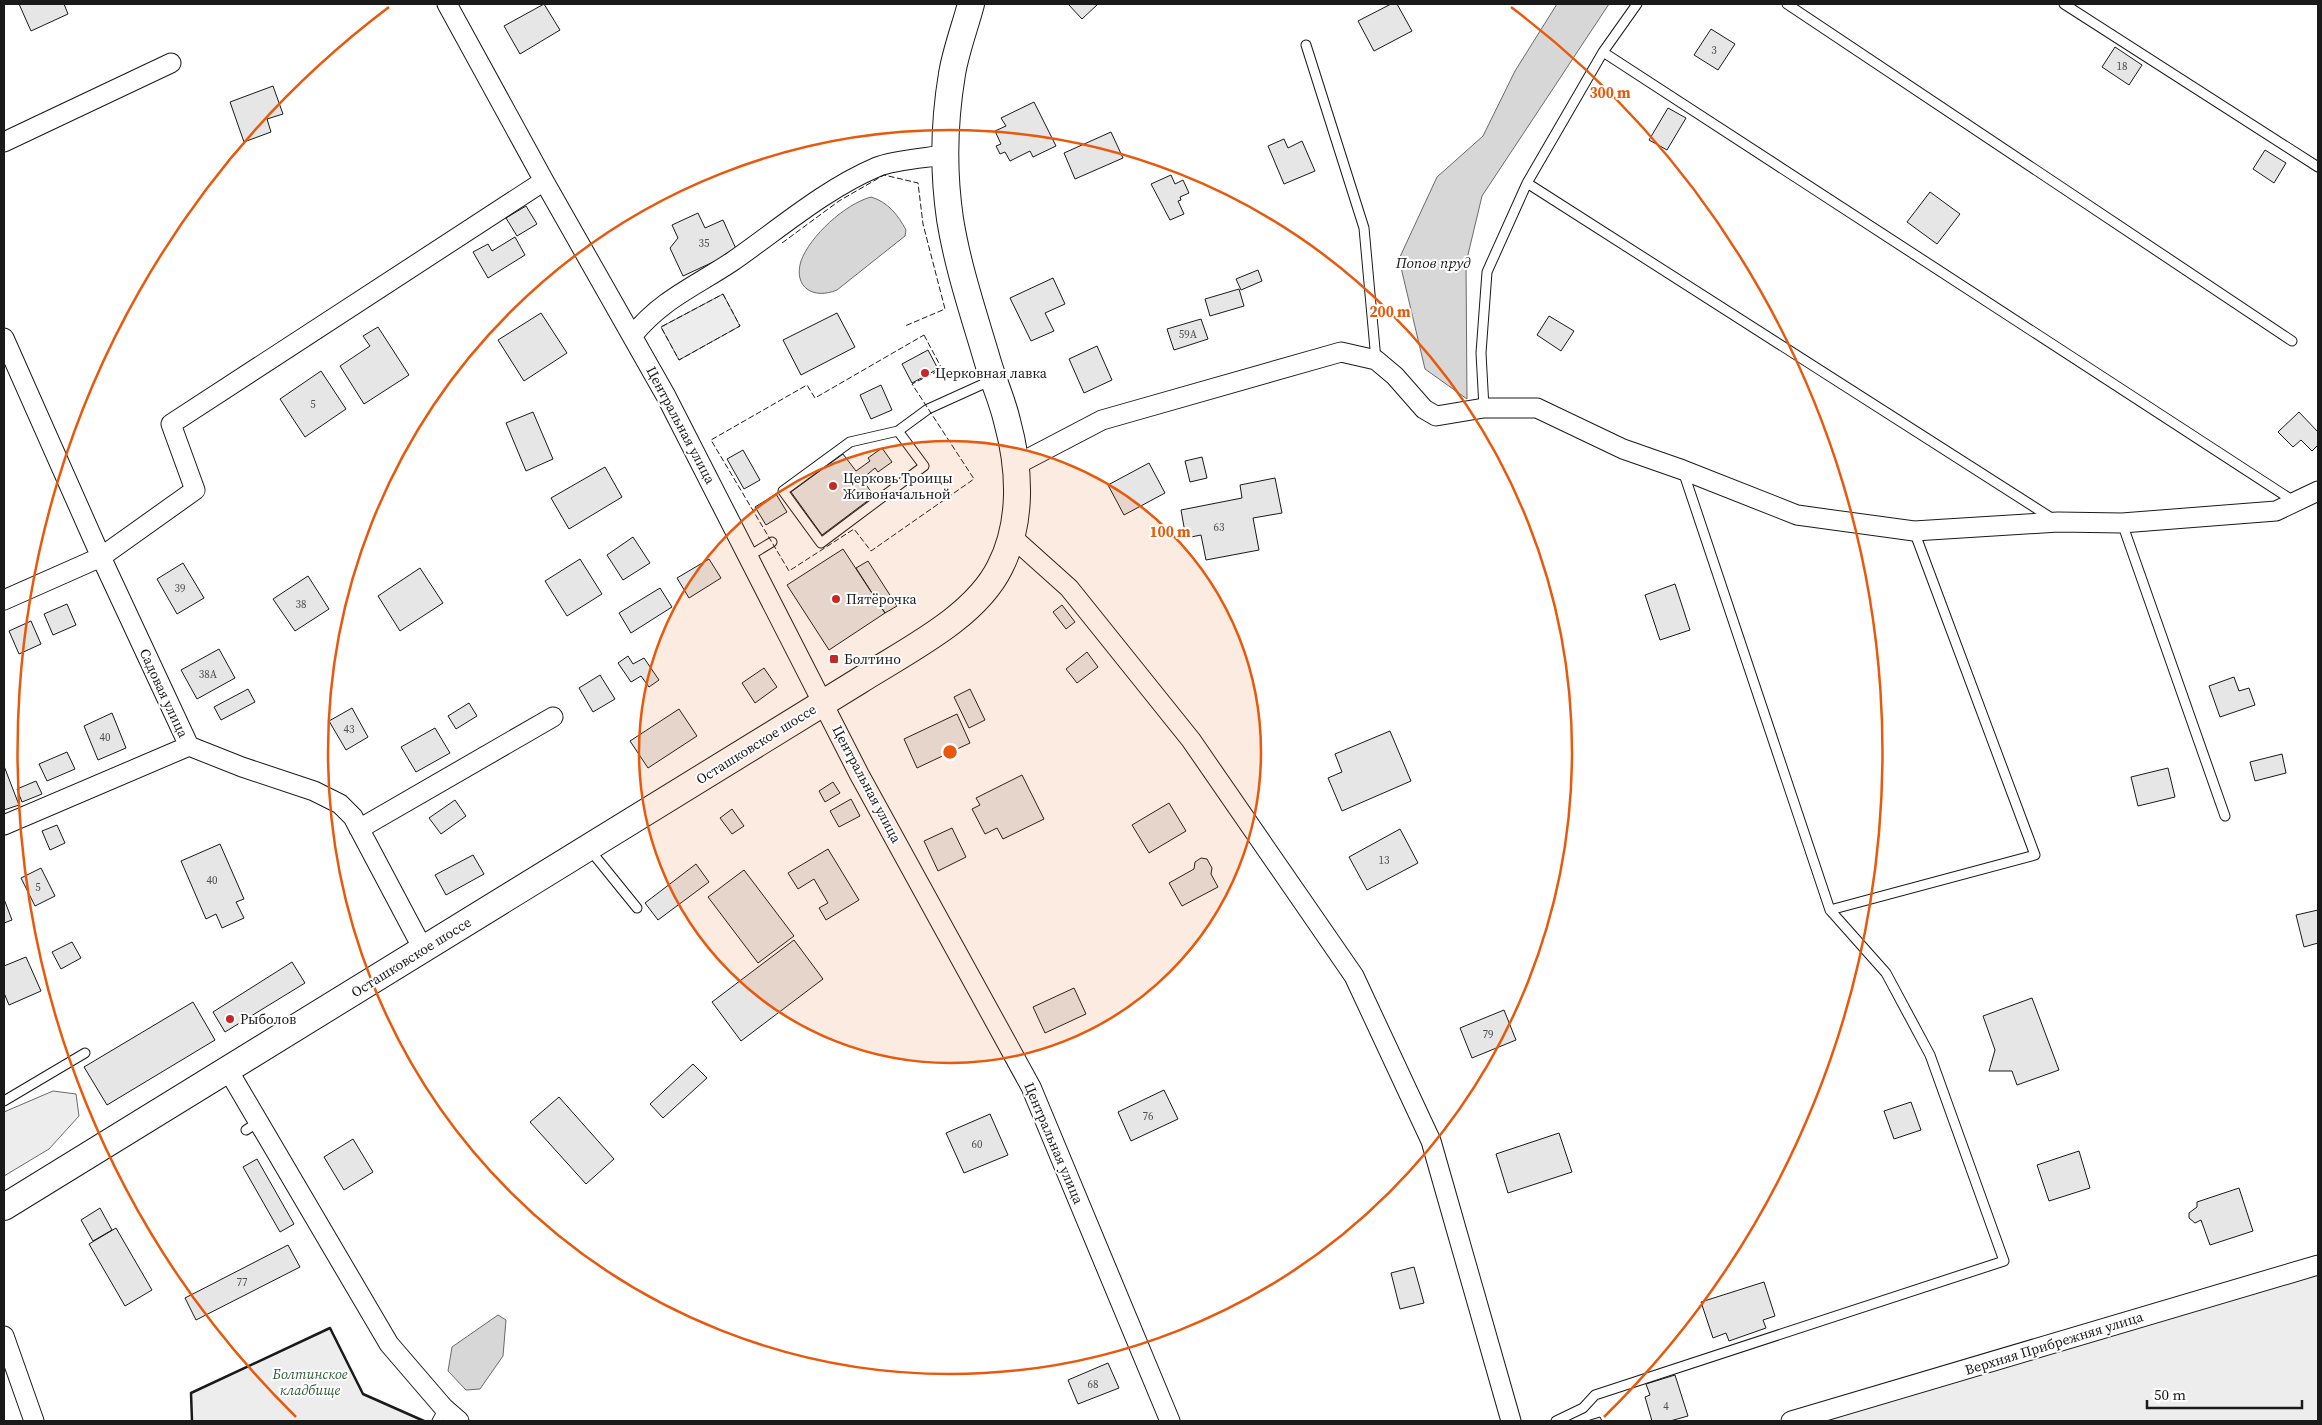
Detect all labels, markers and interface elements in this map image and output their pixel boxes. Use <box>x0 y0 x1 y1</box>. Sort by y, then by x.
house number: 3 <box>1711 43 1717 58</box>
house number: 18 <box>2117 59 2128 74</box>
text: 300 m <box>1589 82 1631 103</box>
house number: 35 <box>699 236 710 251</box>
water label: Попов пруд <box>1395 252 1471 273</box>
text: 200 m <box>1369 301 1411 322</box>
house number: 59А <box>1179 327 1198 342</box>
street label: Центральная улица <box>642 363 721 488</box>
place label: Церковная лавка <box>935 363 1048 383</box>
marker: Церковная лавка <box>919 367 931 379</box>
house number: 5 <box>310 397 316 412</box>
place label: Церковь Троицы Живоначальной <box>843 468 953 504</box>
marker: Церковь Троицы Живоначальной <box>827 480 839 492</box>
house number: 63 <box>1214 520 1225 535</box>
text: 100 m <box>1149 521 1191 542</box>
house number: 39 <box>175 581 186 596</box>
place label: Пятёрочка <box>846 589 918 609</box>
marker: Пятёрочка <box>830 593 842 605</box>
house number: 38 <box>296 597 307 612</box>
street label: Садовая улица <box>135 645 194 742</box>
place label: Болтино <box>844 649 901 669</box>
marker: Болтино <box>828 653 840 665</box>
house number: 38А <box>199 667 218 682</box>
street label: Осташковское шоссе <box>692 699 820 789</box>
house number: 43 <box>344 722 355 737</box>
street label: Центральная улица <box>828 722 907 847</box>
house number: 40 <box>100 730 111 745</box>
centre of rings <box>941 743 959 761</box>
house number: 13 <box>1379 853 1390 868</box>
house number: 40 <box>207 873 218 888</box>
house number: 5 <box>35 880 41 895</box>
street label: Осташковское шоссе <box>347 912 475 1002</box>
place label: Рыболов <box>240 1009 296 1029</box>
marker: Рыболов <box>224 1013 236 1025</box>
house number: 79 <box>1483 1027 1494 1042</box>
street label: Центральная улица <box>1019 1079 1089 1208</box>
house number: 76 <box>1143 1109 1154 1124</box>
house number: 60 <box>972 1137 983 1152</box>
house number: 77 <box>237 1275 248 1290</box>
street label: Верхняя Прибрежняя улица <box>1962 1306 2146 1380</box>
park label: Болтинское кладбище <box>272 1364 348 1400</box>
house number: 68 <box>1088 1377 1099 1392</box>
scale bar <box>2147 1378 2302 1410</box>
text: 50 m <box>2154 1384 2186 1405</box>
house number: 4 <box>1663 1399 1669 1414</box>

